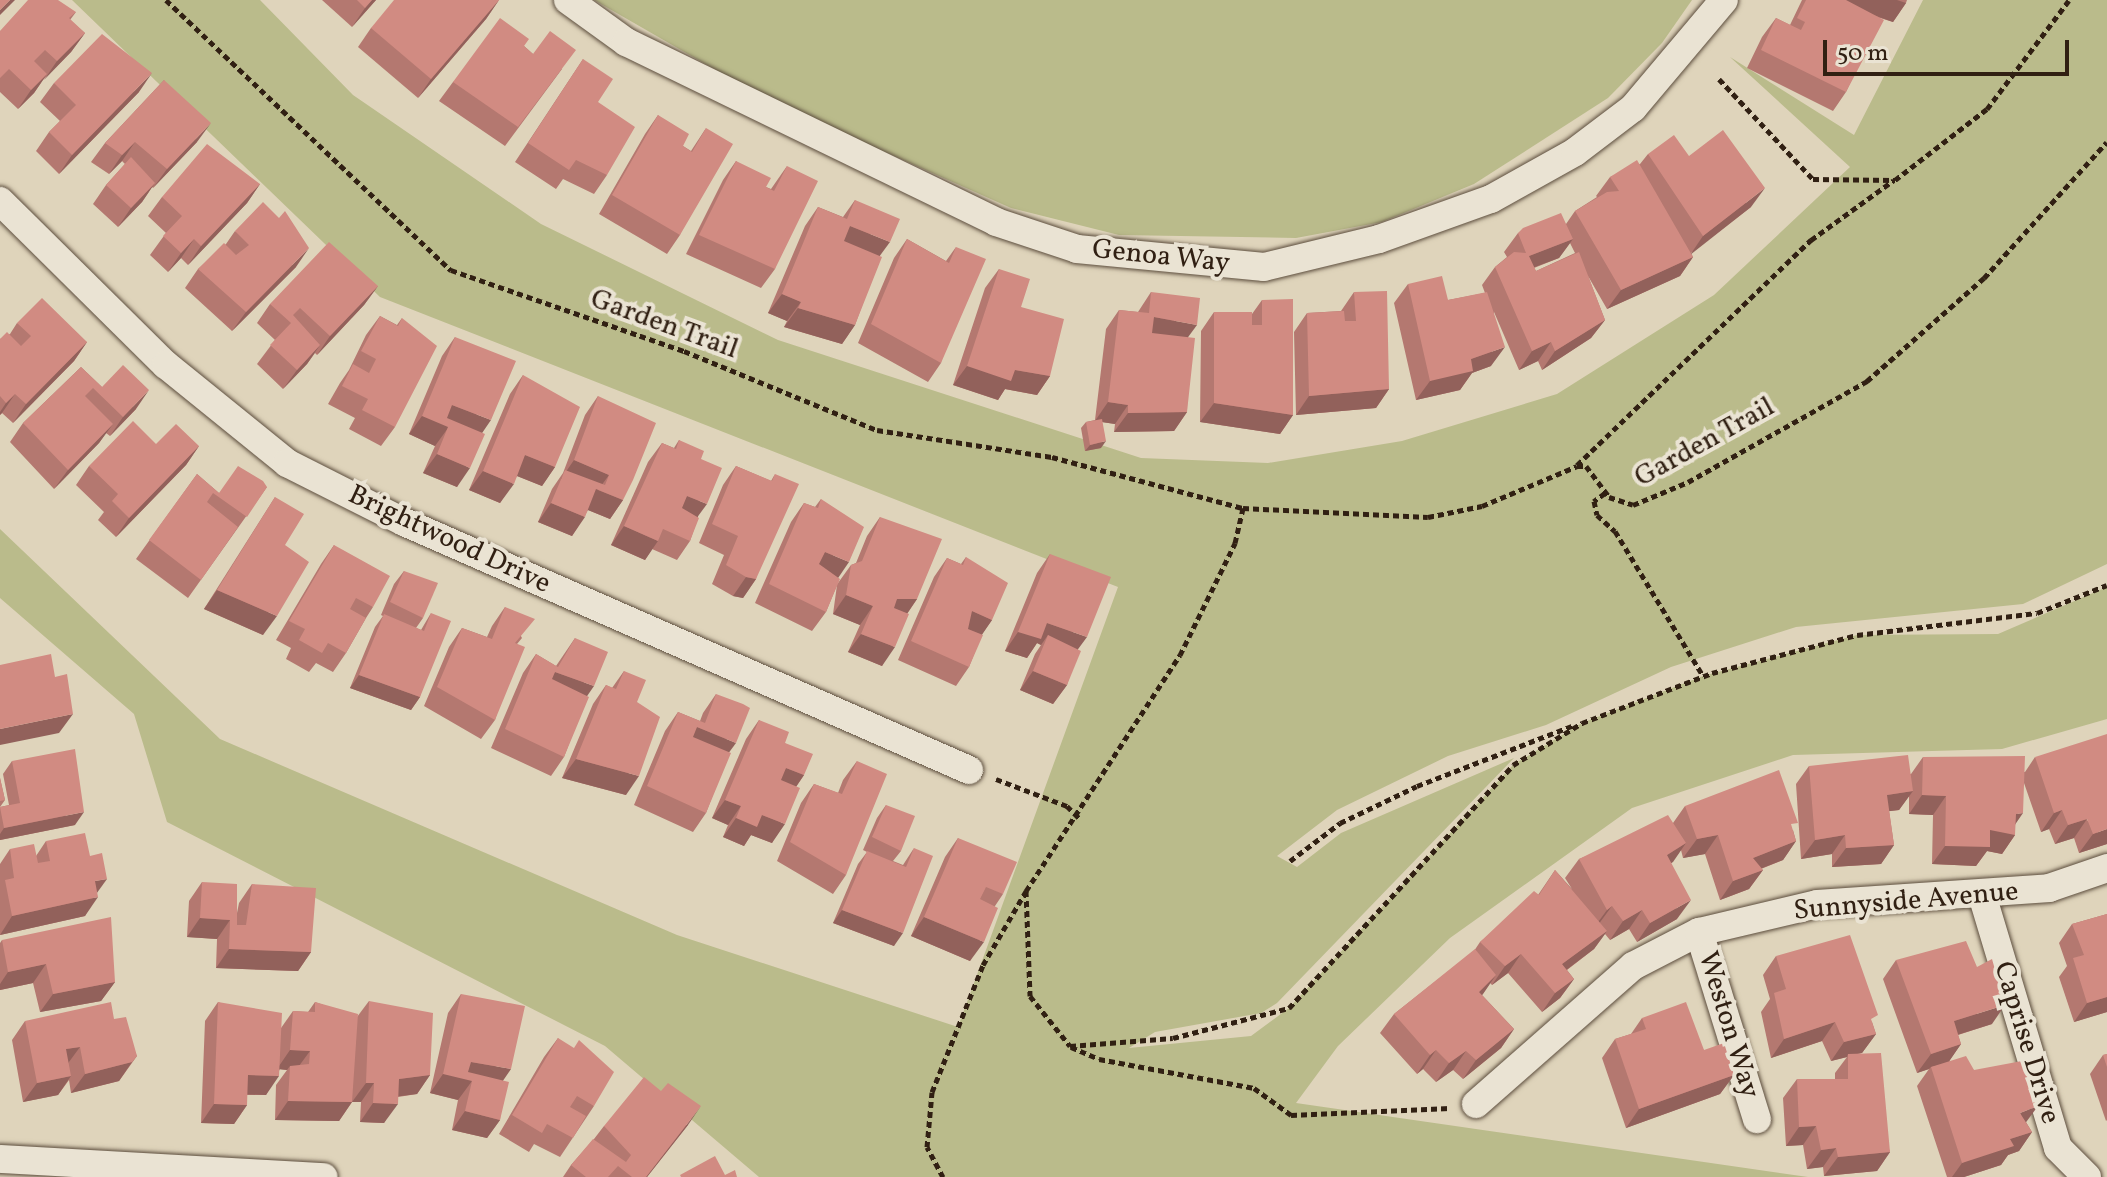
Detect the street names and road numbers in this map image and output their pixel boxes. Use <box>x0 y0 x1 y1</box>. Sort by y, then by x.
street label: Genoa Way <box>1090 233 1232 281</box>
street label: Garden Trail <box>585 283 743 367</box>
street label: Garden Trail <box>1629 391 1781 495</box>
street label: Brightwood Drive <box>342 478 556 602</box>
street label: Sunnyside Avenue <box>1792 875 2020 929</box>
street label: Weston Way <box>1690 947 1766 1103</box>
street label: Caprise Drive <box>1985 958 2067 1128</box>

